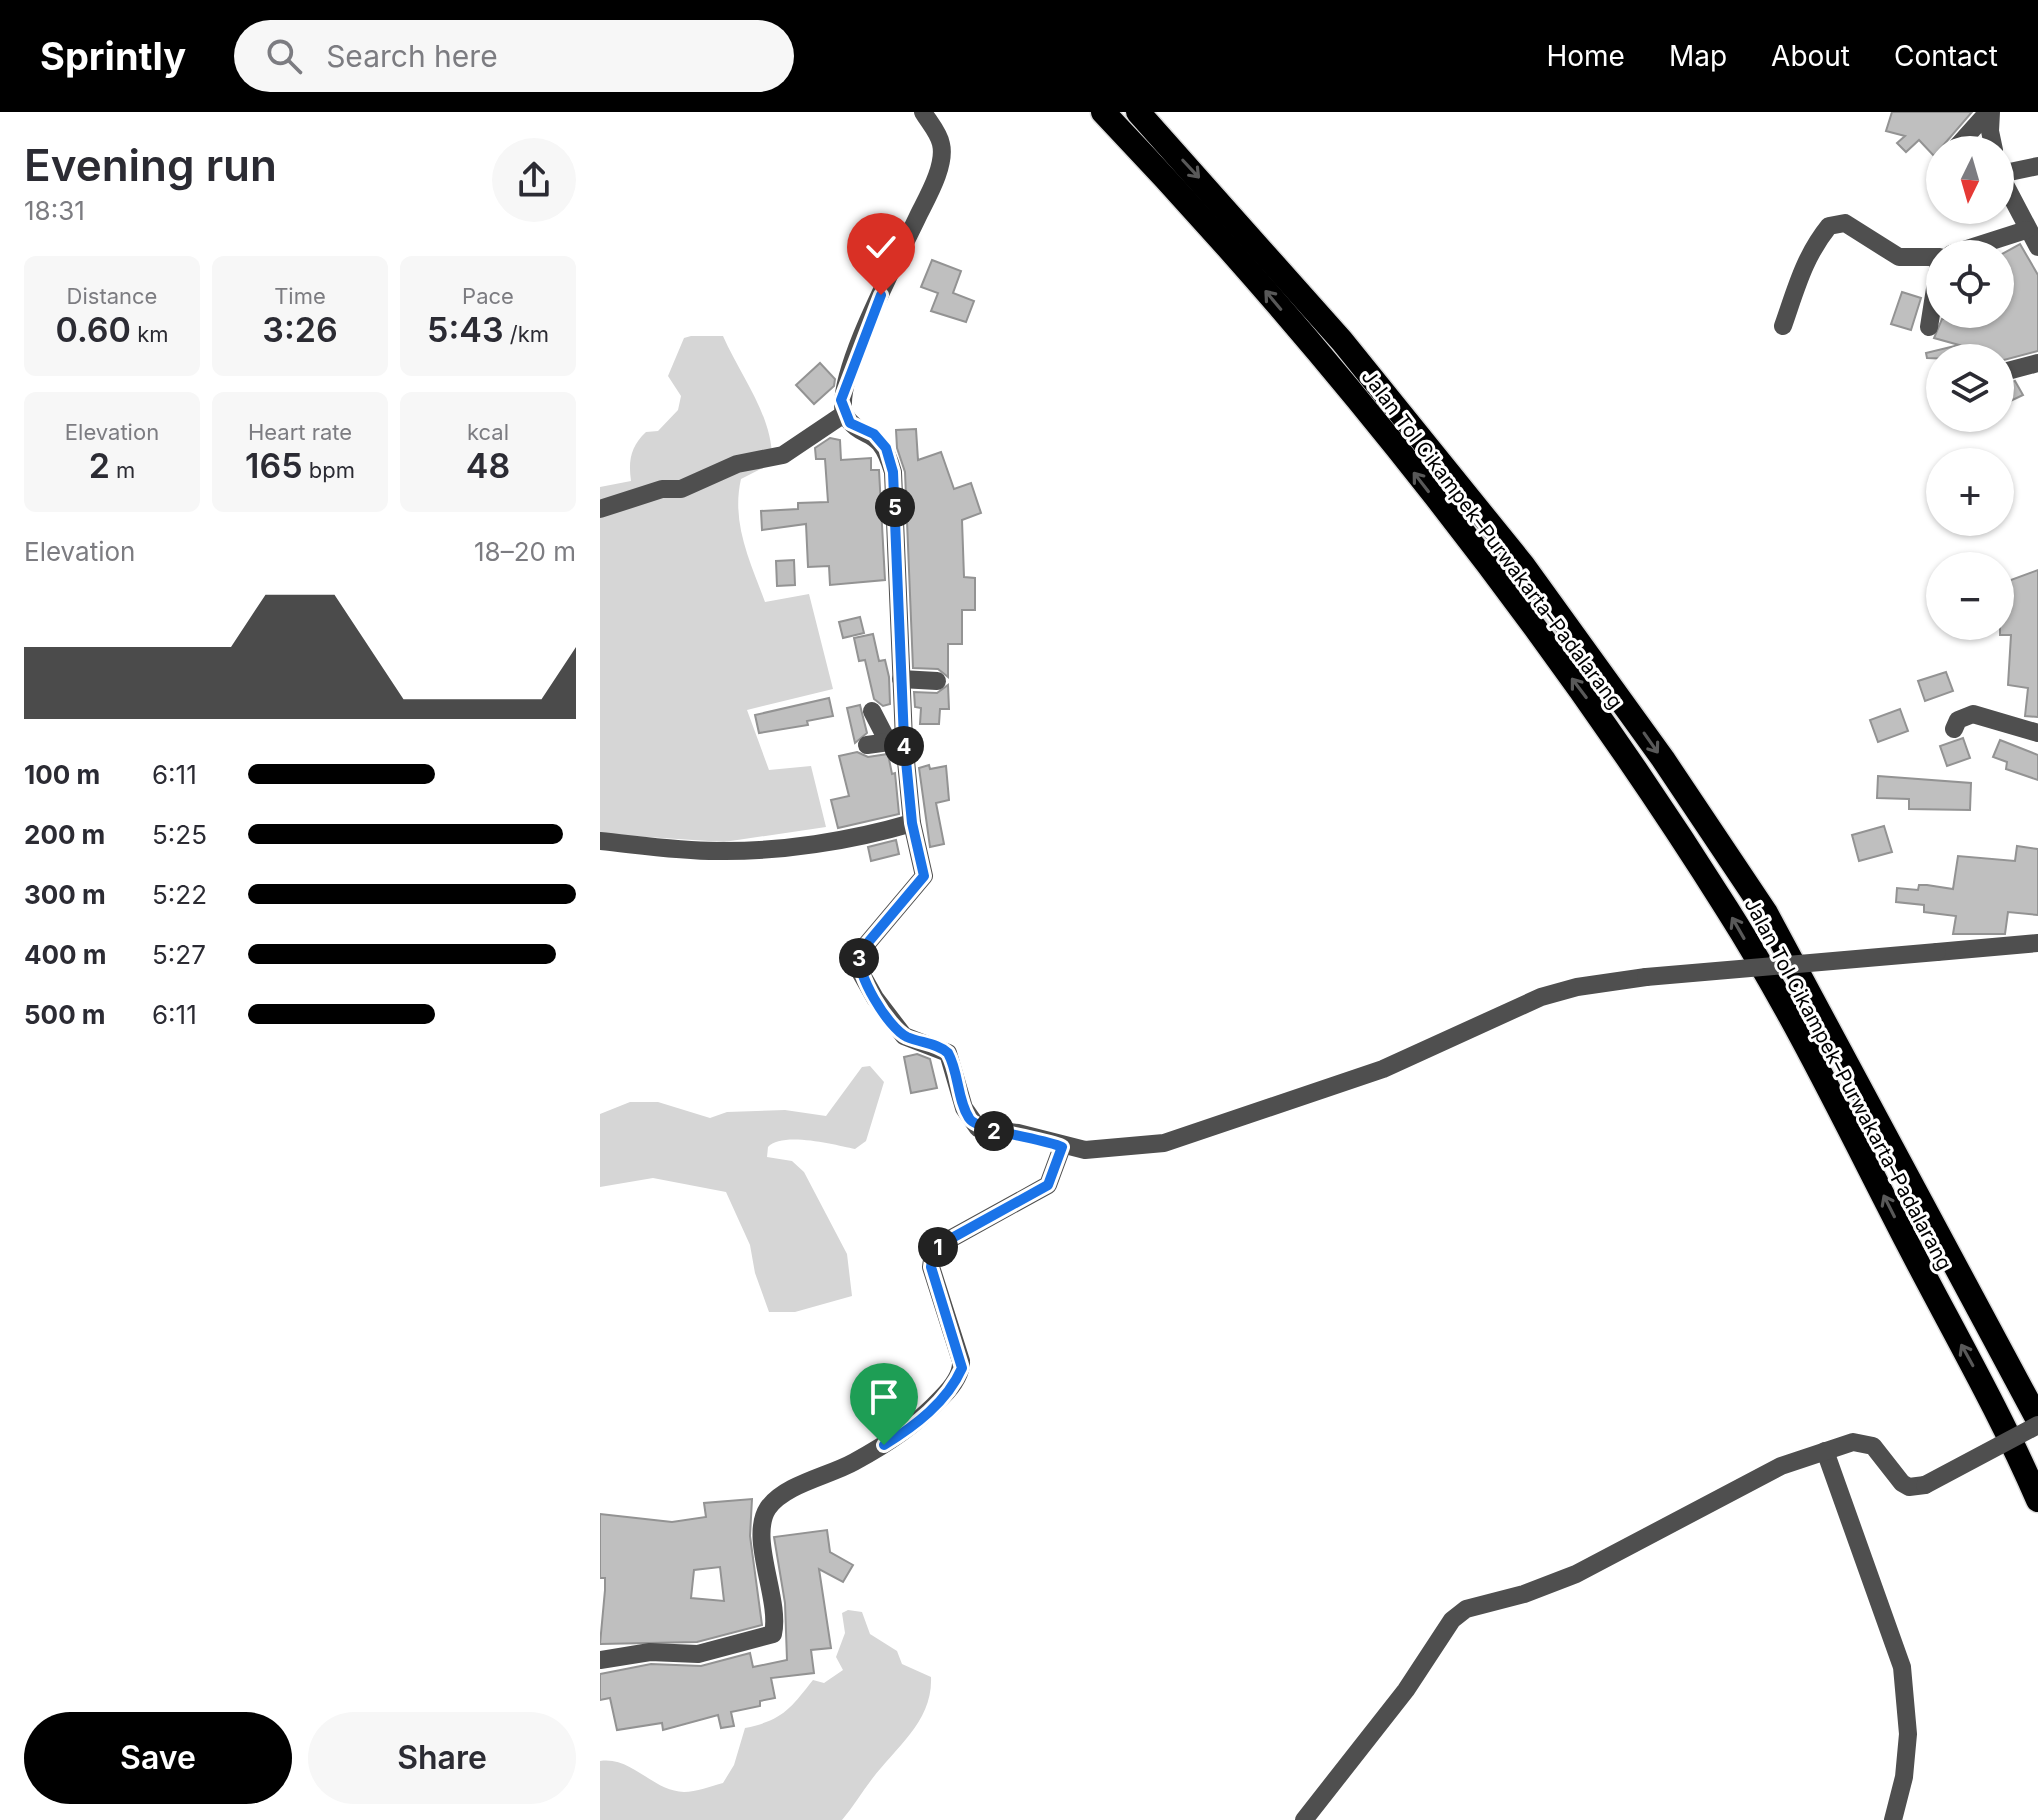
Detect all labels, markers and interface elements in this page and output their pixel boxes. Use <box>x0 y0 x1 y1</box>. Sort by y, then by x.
search box <box>234 20 794 92</box>
text: Sprintly <box>40 33 186 79</box>
icon: search <box>262 34 306 78</box>
text: Search here <box>326 38 498 74</box>
text: Home <box>1546 39 1625 73</box>
text: Map <box>1669 39 1727 73</box>
text: About <box>1771 39 1850 73</box>
text: Contact <box>1894 39 1998 73</box>
north arrow <box>1926 136 2014 224</box>
map controls <box>1926 136 2014 640</box>
text: Evening run <box>24 138 277 192</box>
button: share <box>492 138 576 222</box>
one-way arrow <box>1181 159 1199 179</box>
text: 18:31 <box>24 195 85 226</box>
pin <box>847 213 915 295</box>
icon: check <box>859 225 903 269</box>
button: locate <box>1926 240 2014 328</box>
text: Distance <box>67 283 157 309</box>
text: Time <box>274 283 326 309</box>
text: Pace <box>462 283 514 309</box>
one-way arrow <box>1265 290 1283 311</box>
text: 0.60 <box>55 309 131 350</box>
text: 3:26 <box>262 309 338 350</box>
text: 5:43 <box>427 309 504 350</box>
text: km <box>131 321 169 347</box>
text: /km <box>504 321 549 347</box>
button: layers <box>1926 344 2014 432</box>
street label: Jalan Tol Cikampek–Purwakarta–Padalarang <box>1357 365 1627 713</box>
text: Elevation <box>65 419 159 445</box>
text: Heart rate <box>248 419 352 445</box>
text: kcal <box>467 419 509 445</box>
text: 2 <box>89 445 110 486</box>
text: 165 <box>245 445 303 486</box>
text: 48 <box>466 445 510 486</box>
button: + <box>1926 448 2014 536</box>
text: m <box>110 457 135 483</box>
text: bpm <box>303 457 355 483</box>
one-way arrow <box>1412 472 1430 493</box>
pin: 5 <box>875 487 915 527</box>
text: 5 <box>888 494 902 520</box>
text: Elevation <box>24 536 135 567</box>
text: 18–20 m <box>474 536 576 567</box>
button: − <box>1926 552 2014 640</box>
one-way arrow <box>1571 678 1587 700</box>
pin: 4 <box>884 726 924 766</box>
one-way arrow <box>1643 731 1659 753</box>
text: 4 <box>897 733 911 759</box>
text: 100 m <box>24 759 100 790</box>
text: 6:11 <box>152 759 197 790</box>
text: 200 m <box>24 819 105 850</box>
text: 5:25 <box>152 819 207 850</box>
text: 300 m <box>24 879 106 910</box>
text: 5:22 <box>152 879 207 910</box>
street label: Jalan Tol Cikampek–Purwakarta–Padalarang <box>1739 894 1957 1274</box>
one-way arrow <box>1730 917 1746 940</box>
pin: 3 <box>839 938 879 978</box>
text: 400 m <box>24 939 107 970</box>
text: 5:27 <box>152 939 206 970</box>
text: 3 <box>852 945 866 971</box>
text: 500 m <box>24 999 106 1030</box>
text: 6:11 <box>152 999 197 1030</box>
pin: 2 <box>974 1111 1014 1151</box>
text: 2 <box>987 1118 1001 1144</box>
one-way arrow <box>1880 1195 1896 1219</box>
pin: 1 <box>918 1227 958 1267</box>
text: 1 <box>933 1234 943 1260</box>
one-way arrow <box>1959 1343 1975 1367</box>
pin <box>850 1363 918 1445</box>
icon: arrive <box>862 1375 906 1419</box>
button: Save <box>24 1712 292 1804</box>
button: Share <box>308 1712 576 1804</box>

